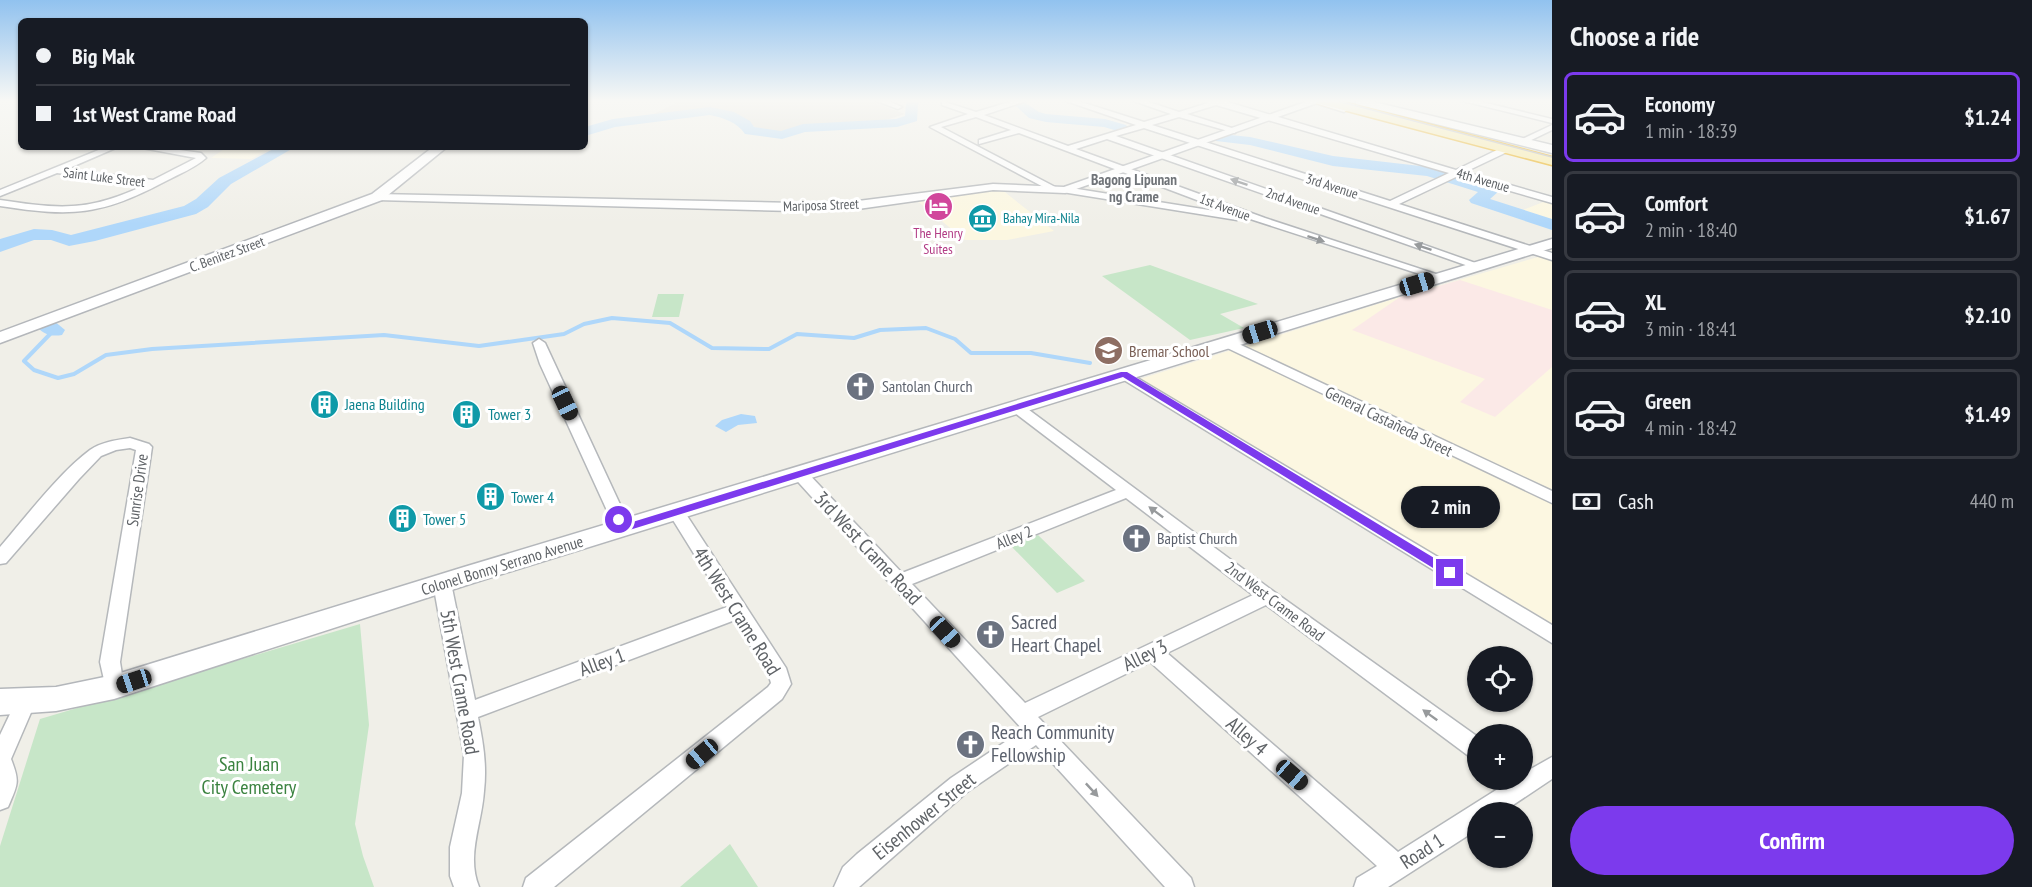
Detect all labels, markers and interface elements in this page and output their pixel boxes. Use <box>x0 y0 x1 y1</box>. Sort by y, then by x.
text: Choose a ride <box>1570 19 1699 53</box>
text: Big Mak <box>72 42 135 70</box>
icon: car <box>1573 90 1627 144</box>
text: Economy <box>1645 90 1715 118</box>
text: 1st West Crame Road <box>72 100 236 128</box>
text: $1.24 <box>1964 103 2011 131</box>
text: 1 min · 18:39 <box>1645 118 1737 144</box>
street label: Saint Luke Street <box>62 163 146 191</box>
street label: 4th Avenue <box>1454 164 1512 196</box>
street label: 3rd Avenue <box>1303 169 1361 203</box>
district label: Bagong Lipunan ng Crame <box>1091 170 1177 206</box>
one-way arrow <box>1230 177 1248 187</box>
street label: 2nd Avenue <box>1263 183 1323 219</box>
street label: 1st Avenue <box>1197 189 1253 225</box>
icon: car <box>1573 189 1627 243</box>
text: Comfort <box>1645 189 1708 217</box>
hotel icon: The Henry Suites <box>922 190 954 222</box>
street label: Mariposa Street <box>783 195 859 215</box>
museum icon: Bahay Mira-Nila <box>966 202 998 234</box>
text: $1.67 <box>1964 202 2011 230</box>
place label: Bahay Mira-Nila <box>1003 209 1080 227</box>
text: 2 min · 18:40 <box>1645 217 1737 243</box>
place label: The Henry Suites <box>913 224 964 258</box>
street label: C. Benitez Street <box>187 232 267 276</box>
one-way arrow <box>1307 235 1325 244</box>
one-way arrow <box>1414 241 1432 251</box>
car <box>1397 270 1437 298</box>
icon: car <box>1573 288 1627 342</box>
text: XL <box>1645 288 1666 316</box>
text: $2.10 <box>1964 301 2011 329</box>
text: 3 min · 18:41 <box>1645 316 1737 342</box>
car <box>1240 318 1280 346</box>
school or university icon: Bremar School <box>1092 335 1124 367</box>
place label: Bremar School <box>1129 341 1210 361</box>
church icon: Santolan Church <box>845 370 877 402</box>
place label: Santolan Church <box>882 376 972 396</box>
street label: General Castañeda Street <box>1322 381 1456 461</box>
car <box>549 383 581 423</box>
icon: car <box>1573 387 1627 441</box>
text: Green <box>1645 387 1691 415</box>
building icon: Jaena Building <box>308 388 340 420</box>
place label: Jaena Building <box>344 394 425 414</box>
building icon: Tower 3 <box>451 398 483 430</box>
text: $1.49 <box>1964 400 2011 428</box>
place label: Tower 3 <box>488 404 531 424</box>
text: 4 min · 18:42 <box>1645 415 1737 441</box>
street label: Sunrise Drive <box>122 452 152 528</box>
building icon: Tower 4 <box>474 481 506 513</box>
icon: cash <box>1570 485 1603 518</box>
street label: 3rd West Crame Road <box>809 486 927 610</box>
callout: 2 min <box>1400 486 1500 528</box>
place label: Tower 4 <box>511 487 554 507</box>
text: Cash <box>1618 487 1654 515</box>
text: 440 m <box>1970 488 2014 514</box>
text: 2 min <box>1430 494 1471 520</box>
building icon: Tower 5 <box>386 503 418 535</box>
route start <box>605 506 632 533</box>
one-way arrow <box>1148 506 1163 518</box>
place label: Tower 5 <box>423 509 466 529</box>
street label: Alley 2 <box>993 521 1035 553</box>
church icon: Baptist Church <box>1120 522 1152 554</box>
place label: Baptist Church <box>1157 528 1237 548</box>
street label: Colonel Bonny Serrano Avenue <box>418 531 586 599</box>
street label: 4th West Crame Road <box>687 542 787 680</box>
street label: 2nd West Crame Road <box>1221 557 1329 645</box>
route end <box>1436 559 1463 586</box>
street label: 5th West Crame Road <box>434 607 486 757</box>
place label: Sacred Heart Chapel <box>1011 609 1102 658</box>
car <box>926 613 964 651</box>
church icon: Sacred Heart Chapel <box>974 618 1006 650</box>
street label: Alley 3 <box>1118 633 1172 677</box>
street label: Alley 1 <box>576 642 628 682</box>
map controls <box>1467 646 1533 868</box>
button: locate <box>1467 646 1533 712</box>
car <box>114 667 154 695</box>
one-way arrow <box>1423 710 1438 722</box>
street label: Alley 4 <box>1221 711 1273 761</box>
place label: Reach Community Fellowship <box>991 719 1115 768</box>
button: + <box>1467 724 1533 790</box>
church icon: Reach Community Fellowship <box>954 728 986 760</box>
car <box>682 736 722 772</box>
park label: San Juan City Cemetery <box>202 751 297 800</box>
car <box>1273 756 1311 794</box>
street label: Eisenhower Street <box>867 766 981 865</box>
one-way arrow <box>1085 783 1099 798</box>
button: − <box>1467 802 1533 868</box>
button: Confirm <box>1570 806 2014 875</box>
street label: Road 1 <box>1395 827 1449 875</box>

